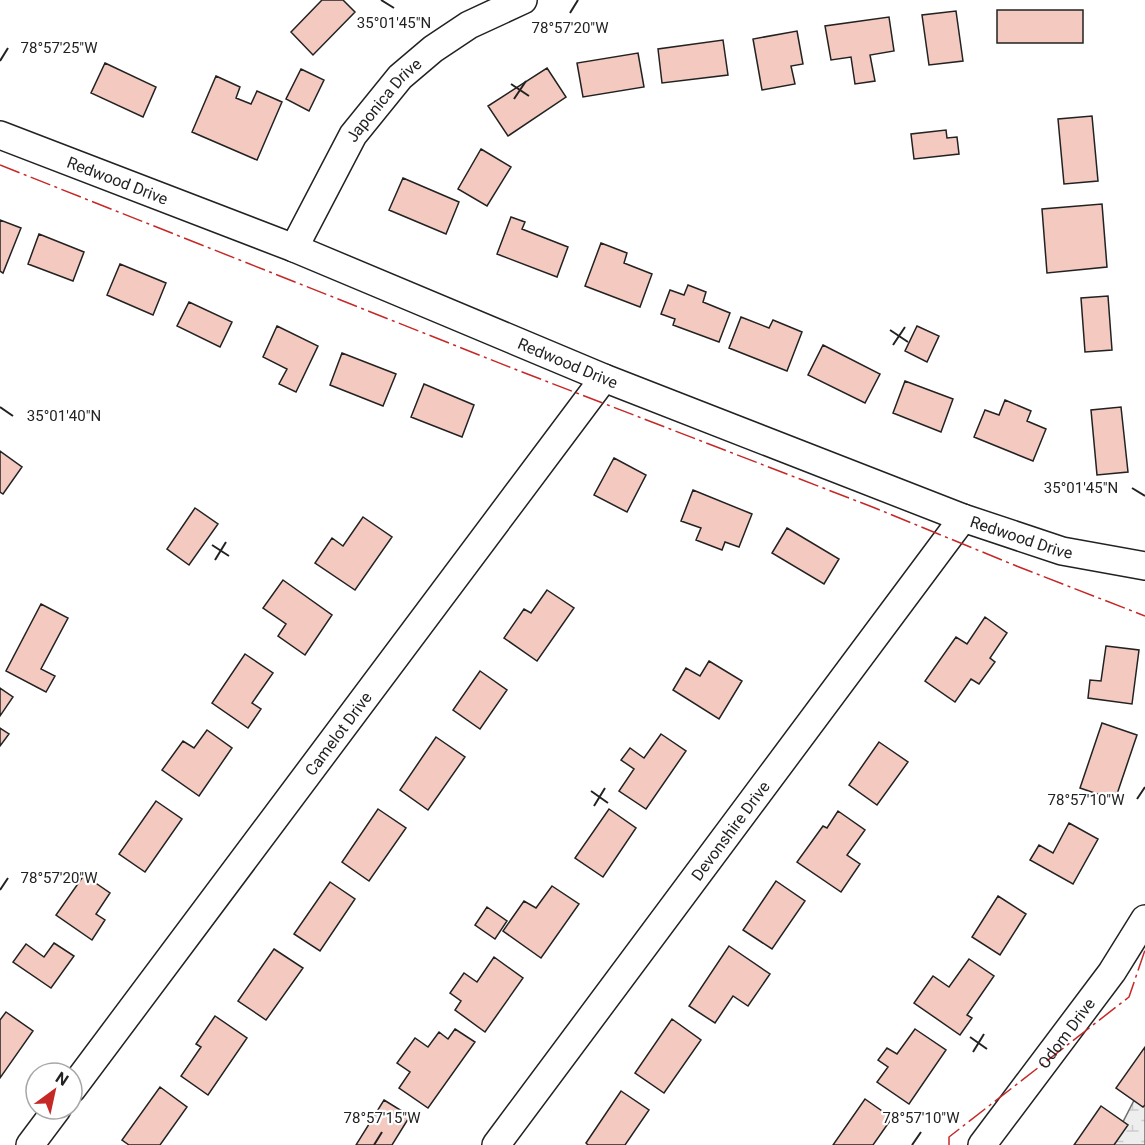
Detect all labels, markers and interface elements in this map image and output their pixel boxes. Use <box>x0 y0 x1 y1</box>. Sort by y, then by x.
text: 35°01'45"N <box>357 14 431 32</box>
text: 78°57'20"W <box>532 19 608 37</box>
text: 78°57'25"W <box>21 39 97 57</box>
street label: Japonica Drive <box>342 54 425 145</box>
street label: Redwood Drive <box>64 153 171 209</box>
street label: Redwood Drive <box>515 334 620 392</box>
text: 35°01'40"N <box>27 407 101 425</box>
text: 35°01'45"N <box>1044 479 1118 497</box>
street label: Redwood Drive <box>968 512 1074 563</box>
street label: Camelot Drive <box>301 688 376 779</box>
street label: Devonshire Drive <box>687 777 774 884</box>
text: 78°57'10"W <box>1048 791 1124 809</box>
text: 78°57'20"W <box>21 869 97 887</box>
street label: Odom Drive <box>1034 994 1099 1072</box>
north arrow <box>24 1061 84 1121</box>
text: N <box>52 1068 72 1090</box>
text: 78°57'15"W <box>344 1109 420 1127</box>
text: 78°57'10"W <box>883 1109 959 1127</box>

